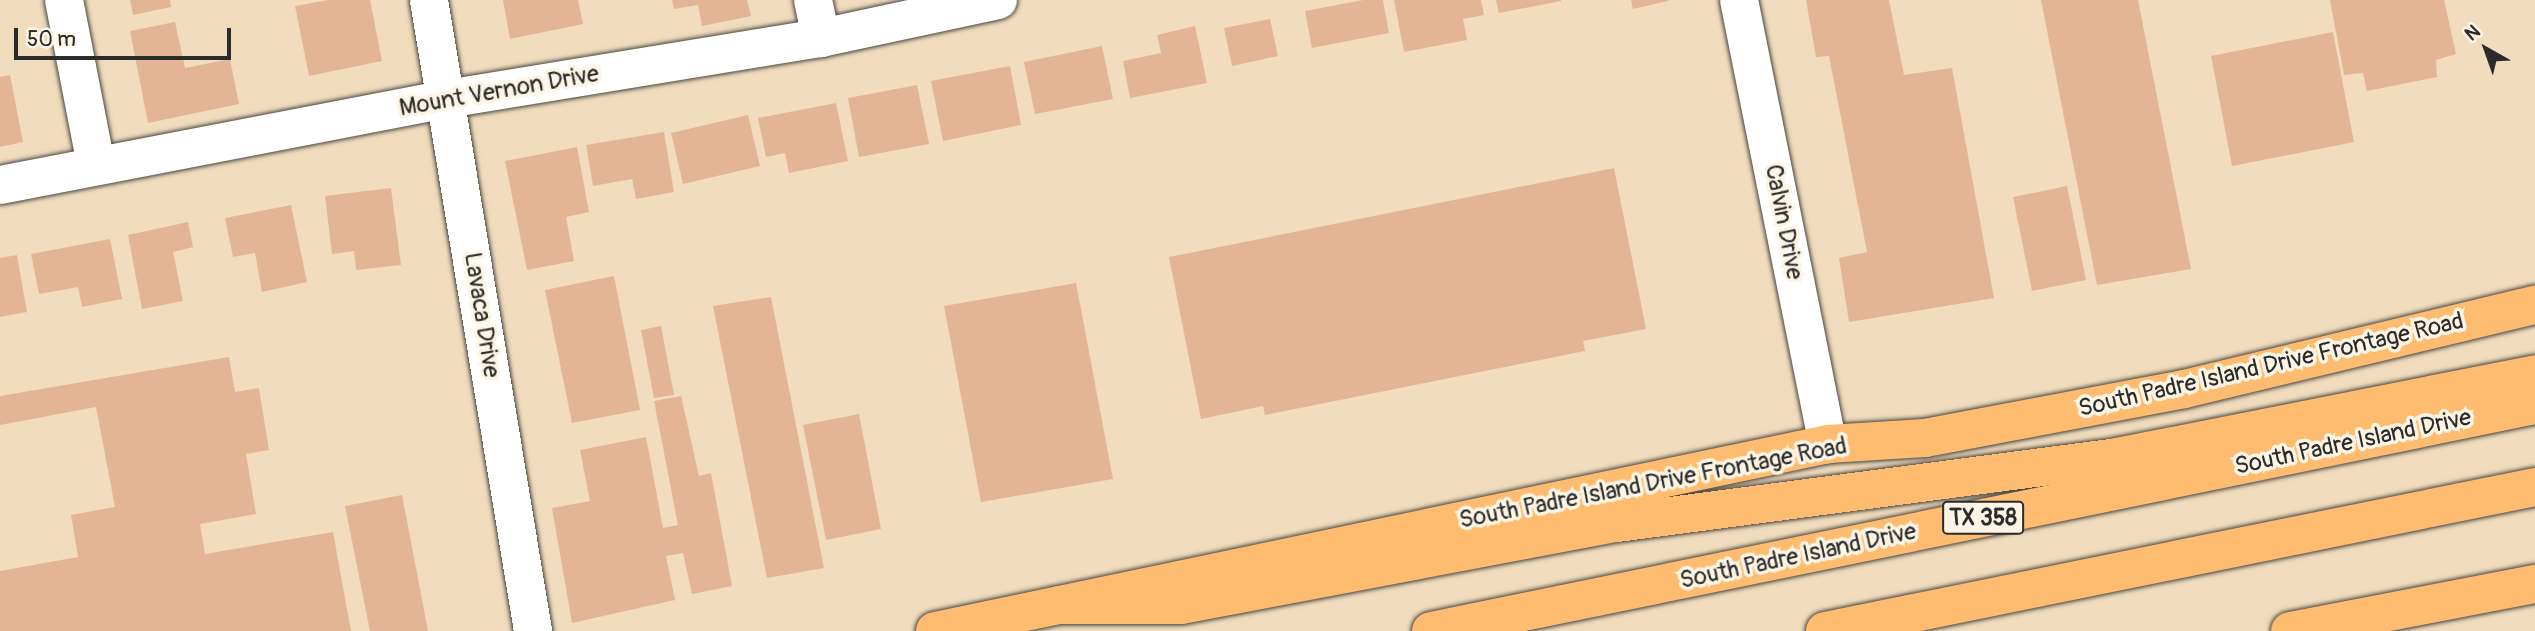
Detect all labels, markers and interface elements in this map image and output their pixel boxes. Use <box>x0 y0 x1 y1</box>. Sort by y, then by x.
scale bar <box>18 14 234 58</box>
north arrow <box>2451 14 2521 84</box>
text: N <box>2460 20 2485 46</box>
text: 50 m <box>27 26 76 53</box>
street label: Mount Vernon Drive <box>397 59 601 123</box>
street label: Calvin Drive <box>1759 162 1809 282</box>
street label: Lavaca Drive <box>458 250 506 380</box>
street label: South Padre Island Drive Frontage Road <box>2076 307 2466 423</box>
street label: South Padre Island Drive <box>2232 403 2474 481</box>
street label: South Padre Island Drive Frontage Road <box>1457 431 1849 535</box>
road number: TX 358 <box>1941 498 2025 538</box>
street label: South Padre Island Drive <box>1677 517 1919 595</box>

